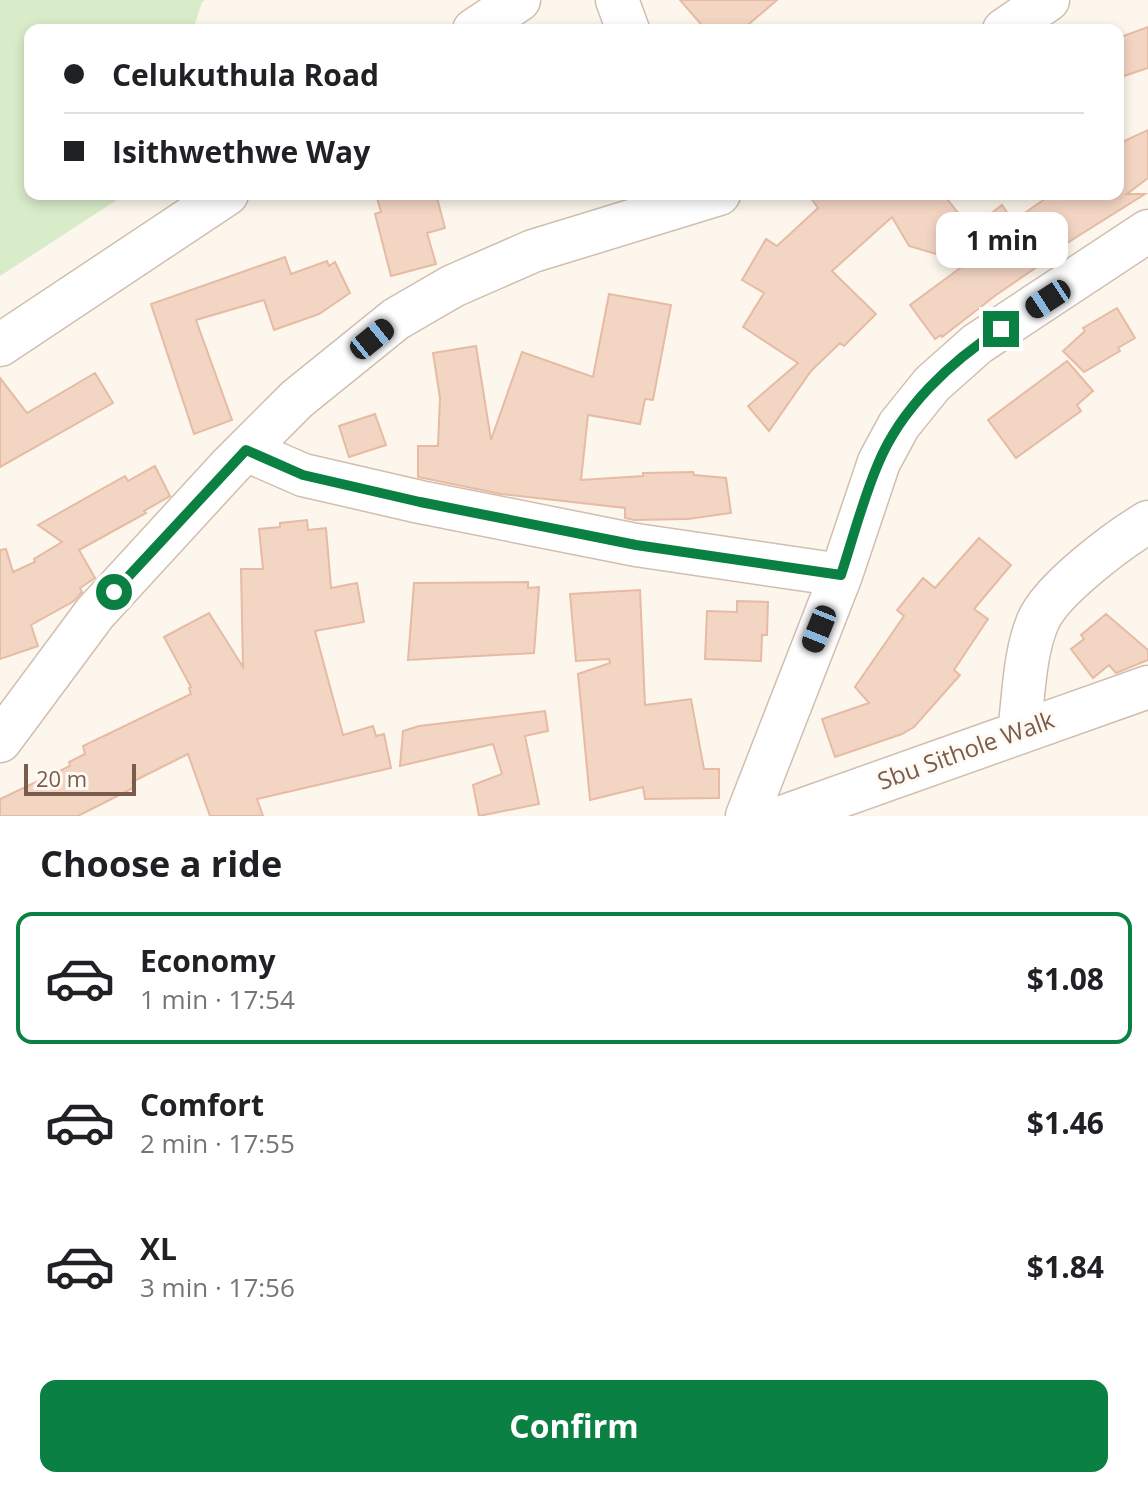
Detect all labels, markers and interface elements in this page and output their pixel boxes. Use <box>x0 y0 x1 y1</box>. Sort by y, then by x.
text: Celukuthula Road <box>112 54 379 95</box>
text: Isithwethwe Way <box>112 131 370 172</box>
callout: 1 min <box>935 213 1067 269</box>
text: 1 min <box>966 222 1038 258</box>
car <box>1021 276 1075 322</box>
route end <box>983 311 1019 347</box>
car <box>346 315 398 363</box>
route start <box>96 574 132 610</box>
car <box>799 602 839 656</box>
street label: Sbu Sithole Walk <box>873 702 1059 797</box>
scale bar <box>24 760 136 796</box>
text: 20 m <box>36 763 87 793</box>
text: Choose a ride <box>40 839 282 888</box>
text: Economy <box>140 940 276 981</box>
icon: car <box>44 942 116 1014</box>
text: $1.08 <box>1027 958 1104 999</box>
text: 1 min · 17:54 <box>140 981 295 1017</box>
text: Comfort <box>140 1084 264 1125</box>
icon: car <box>44 1086 116 1158</box>
text: $1.46 <box>1027 1102 1104 1143</box>
text: 2 min · 17:55 <box>140 1125 295 1161</box>
text: XL <box>140 1228 177 1269</box>
icon: car <box>44 1230 116 1302</box>
text: $1.84 <box>1027 1246 1104 1287</box>
text: 3 min · 17:56 <box>140 1269 295 1305</box>
button: Confirm <box>40 1380 1108 1472</box>

